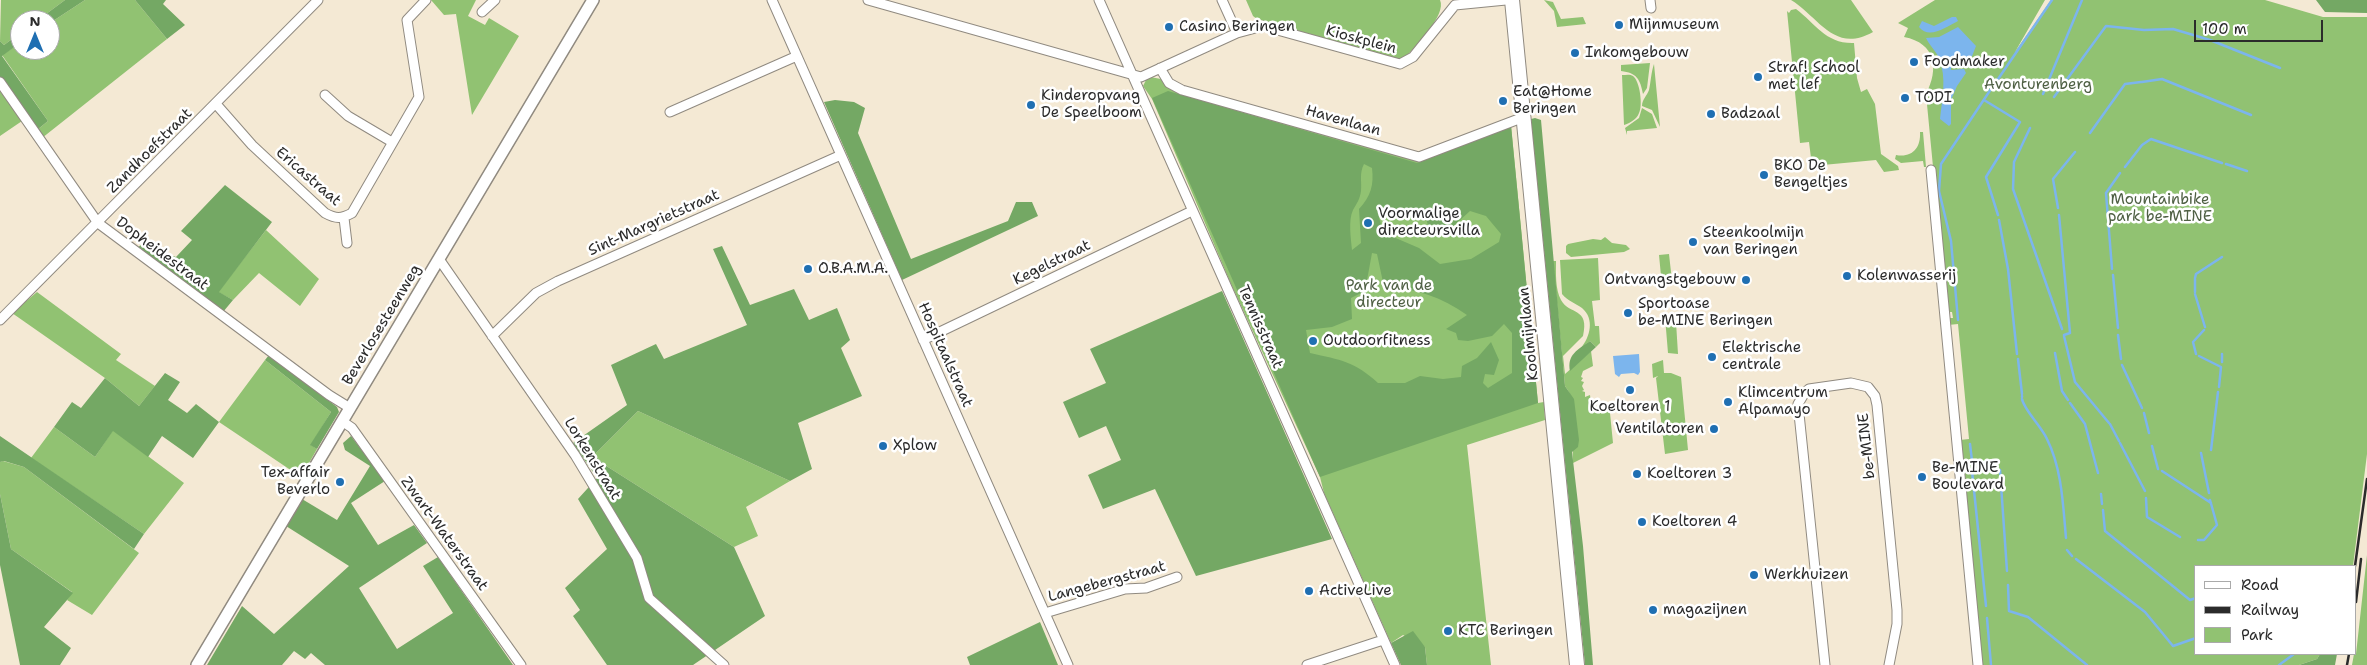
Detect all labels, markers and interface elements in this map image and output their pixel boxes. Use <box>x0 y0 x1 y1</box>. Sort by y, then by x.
north arrow <box>10 10 60 60</box>
scale bar <box>2197 10 2326 42</box>
text: N <box>29 12 41 30</box>
place label: Mijnmuseum <box>1629 16 1719 34</box>
place label: Casino Beringen <box>1179 18 1295 36</box>
marker: Mijnmuseum <box>1613 19 1625 31</box>
text: 100 m <box>2202 19 2247 39</box>
marker: Casino Beringen <box>1163 21 1175 33</box>
street label: Kioskplein <box>1324 22 1398 58</box>
place label: Inkomgebouw <box>1585 44 1689 62</box>
marker: Inkomgebouw <box>1569 47 1581 59</box>
place label: Foodmaker <box>1924 53 2005 71</box>
marker: Foodmaker <box>1908 56 1920 68</box>
place label: Straf! School met lef <box>1768 59 1860 94</box>
marker: Straf! School met lef <box>1752 71 1764 83</box>
park label: Avonturenberg <box>1984 76 2092 94</box>
place label: Eat@Home Beringen <box>1513 83 1592 118</box>
place label: Kinderopvang De Speelboom <box>1041 87 1142 122</box>
place label: TODI <box>1915 89 1952 107</box>
marker: TODI <box>1899 92 1911 104</box>
marker: Eat@Home Beringen <box>1497 95 1509 107</box>
marker: Kinderopvang De Speelboom <box>1025 99 1037 111</box>
street label: Havenlaan <box>1303 102 1383 140</box>
street label: Zandhoefstraat <box>104 105 196 197</box>
place label: Badzaal <box>1721 105 1780 123</box>
marker: Badzaal <box>1705 108 1717 120</box>
street label: Ericastraat <box>272 144 344 210</box>
place label: BKO De Bengeltjes <box>1774 157 1848 192</box>
marker: BKO De Bengeltjes <box>1758 169 1770 181</box>
street label: Sint-Margrietstraat <box>586 186 722 260</box>
park label: Mountainbike park be-MINE <box>2108 191 2212 226</box>
place label: Voormalige directeursvilla <box>1378 205 1480 240</box>
street label: Dopheidestraat <box>112 213 212 295</box>
marker: Voormalige directeursvilla <box>1362 217 1374 229</box>
place label: Steenkoolmijn van Beringen <box>1703 224 1804 259</box>
street label: Kegelstraat <box>1010 236 1094 290</box>
marker: Steenkoolmijn van Beringen <box>1687 236 1699 248</box>
place label: O.B.A.M.A. <box>818 260 888 278</box>
street label: Beverlosesteenweg <box>339 261 425 389</box>
marker: O.B.A.M.A. <box>802 263 814 275</box>
place label: Kolenwasserij <box>1857 267 1956 285</box>
marker: Kolenwasserij <box>1841 270 1853 282</box>
place label: Ontvangstgebouw <box>1604 271 1736 289</box>
marker: Ontvangstgebouw <box>1740 274 1752 286</box>
park label: Park van de directeur <box>1346 277 1432 312</box>
street label: Tennisstraat <box>1234 282 1286 372</box>
street label: Koolmijnlaan <box>1515 286 1543 382</box>
place label: Sportoase be-MINE Beringen <box>1638 295 1773 330</box>
street label: Hospitaalstraat <box>914 300 976 410</box>
marker: Sportoase be-MINE Beringen <box>1622 307 1634 319</box>
place label: Outdoorfitness <box>1323 332 1431 350</box>
marker: Outdoorfitness <box>1307 335 1319 347</box>
place label: Elektrische centrale <box>1722 339 1801 374</box>
marker: Elektrische centrale <box>1706 351 1718 363</box>
marker: Koeltoren 1 <box>1624 384 1636 396</box>
place label: Klimcentrum Alpamayo <box>1738 384 1828 419</box>
marker: Klimcentrum Alpamayo <box>1722 396 1734 408</box>
place label: Koeltoren 1 <box>1590 398 1670 416</box>
street label: be-MINE <box>1855 412 1879 480</box>
street label: Lorkenstraat <box>560 415 624 503</box>
place label: Ventilatoren <box>1615 420 1704 438</box>
marker: Ventilatoren <box>1708 423 1720 435</box>
place label: Xplow <box>893 437 937 455</box>
marker: Xplow <box>877 440 889 452</box>
place label: Be-MINE Boulevard <box>1932 459 2004 494</box>
place label: Tex-affair Beverlo <box>261 464 330 499</box>
place label: Koeltoren 3 <box>1647 465 1732 483</box>
marker: Koeltoren 3 <box>1631 468 1643 480</box>
marker: Be-MINE Boulevard <box>1916 471 1928 483</box>
street label: Zwart-Waterstraat <box>396 473 492 595</box>
marker: Tex-affair Beverlo <box>334 476 346 488</box>
place label: Koeltoren 4 <box>1652 513 1737 531</box>
marker: Koeltoren 4 <box>1636 516 1648 528</box>
street label: Langebergstraat <box>1046 558 1168 606</box>
legend <box>2194 565 2357 655</box>
place label: Werkhuizen <box>1764 566 1848 584</box>
marker: Werkhuizen <box>1748 569 1760 581</box>
text: Road <box>2241 575 2279 595</box>
place label: ActiveLive <box>1319 582 1392 600</box>
marker: ActiveLive <box>1303 585 1315 597</box>
text: Railway <box>2241 600 2299 620</box>
place label: magazijnen <box>1663 601 1747 619</box>
marker: magazijnen <box>1647 604 1659 616</box>
place label: KTC Beringen <box>1458 622 1553 640</box>
marker: KTC Beringen <box>1442 625 1454 637</box>
text: Park <box>2241 625 2273 645</box>

